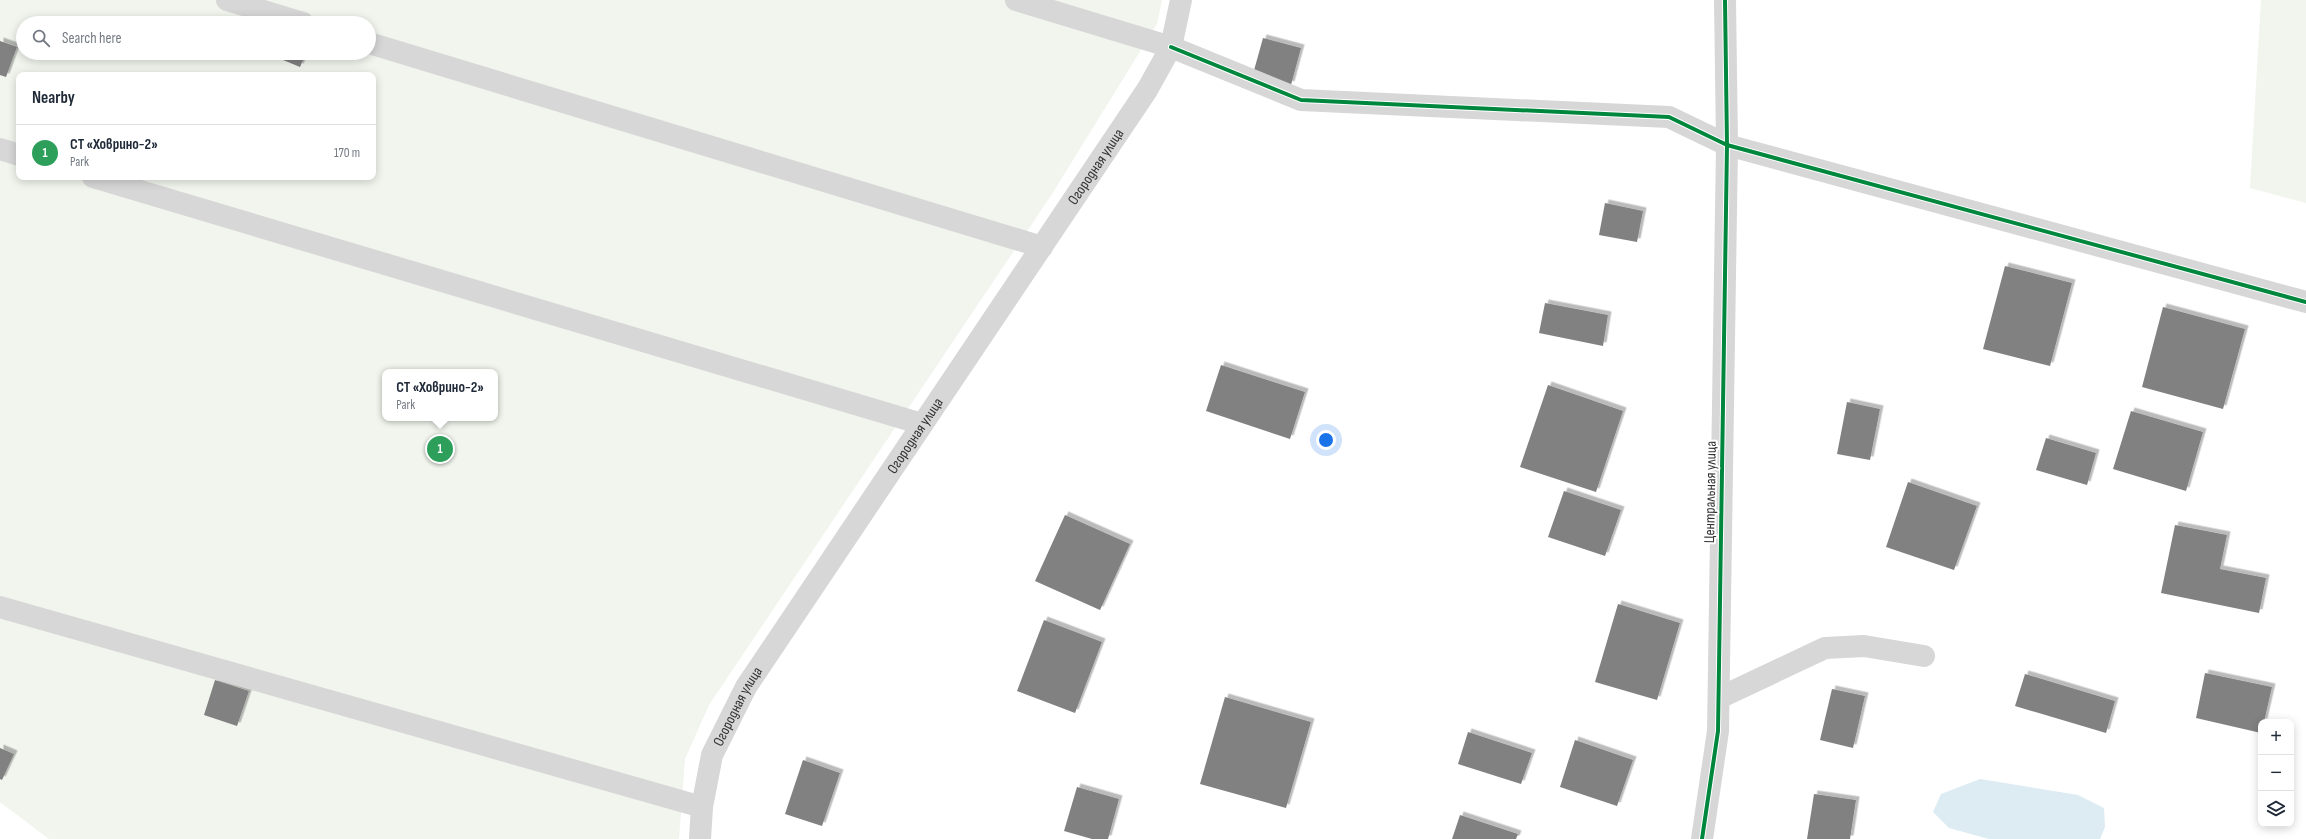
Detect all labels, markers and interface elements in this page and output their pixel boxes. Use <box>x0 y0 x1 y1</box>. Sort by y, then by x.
search box <box>16 16 376 60</box>
icon: search <box>30 27 52 49</box>
text: Search here <box>62 29 122 48</box>
text: Nearby <box>32 88 75 108</box>
street label: Огородная улица <box>1064 125 1128 208</box>
text: СТ «Ховрино-2» <box>70 135 158 154</box>
text: 1 <box>42 145 48 161</box>
text: 170 m <box>334 145 360 161</box>
text: Park <box>70 154 89 170</box>
popup <box>382 369 498 421</box>
text: СТ «Ховрино-2» <box>396 378 484 397</box>
street label: Огородная улица <box>883 394 948 477</box>
text: Park <box>396 397 415 413</box>
your location <box>1316 430 1336 450</box>
pin: 1 <box>427 434 453 464</box>
street label: Центральная улица <box>1700 441 1721 543</box>
street label: Огородная улица <box>709 663 767 749</box>
map controls <box>2258 719 2294 827</box>
button: + <box>2258 719 2294 755</box>
button: − <box>2258 755 2294 791</box>
button: layers <box>2258 791 2294 827</box>

